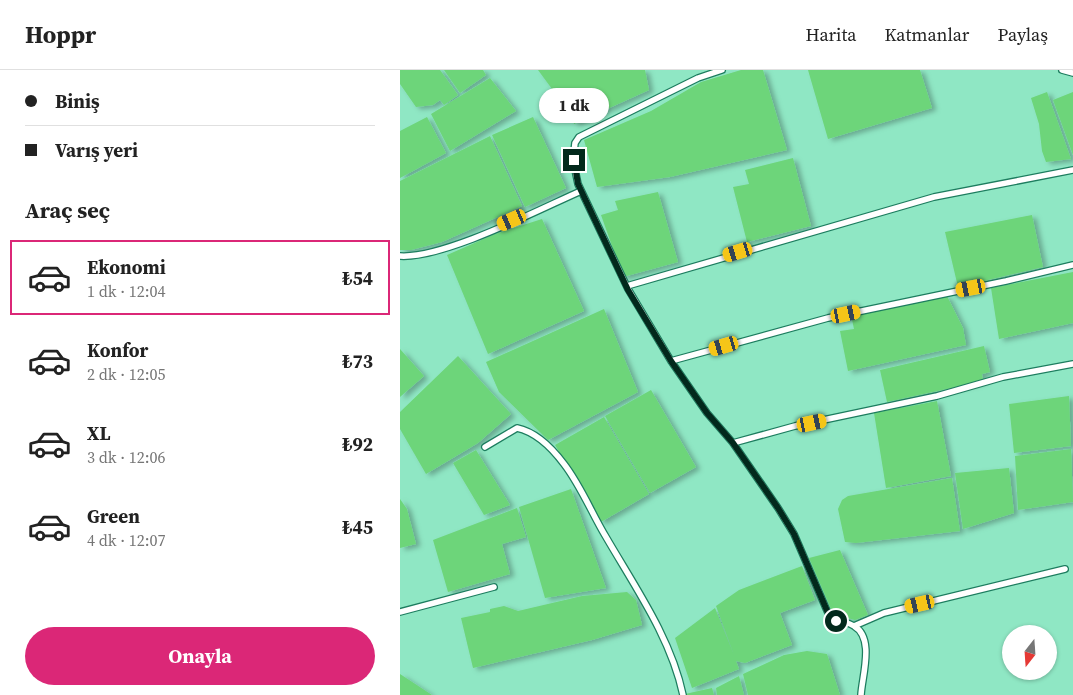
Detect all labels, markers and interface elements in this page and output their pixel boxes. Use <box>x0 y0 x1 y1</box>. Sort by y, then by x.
text: Hoppr <box>25 18 96 51</box>
text: Harita <box>806 22 856 47</box>
text: Katmanlar <box>884 22 969 47</box>
text: Paylaş <box>997 22 1048 47</box>
text: Biniş <box>55 88 100 114</box>
callout: 1 dk <box>539 88 609 122</box>
text: 1 dk <box>558 94 590 116</box>
text: Varış yeri <box>55 137 138 163</box>
route end <box>563 149 585 171</box>
text: Araç seç <box>25 195 110 225</box>
car <box>495 207 528 233</box>
car <box>721 240 754 264</box>
text: Ekonomi <box>87 254 166 280</box>
icon: car <box>27 255 72 300</box>
text: ₺54 <box>342 265 373 291</box>
car <box>954 278 987 298</box>
text: 1 dk · 12:04 <box>87 280 166 302</box>
car <box>829 304 862 324</box>
car <box>707 335 740 357</box>
text: Konfor <box>87 337 148 363</box>
icon: car <box>27 338 72 383</box>
text: ₺73 <box>342 348 373 374</box>
text: 2 dk · 12:05 <box>87 363 166 385</box>
car <box>795 413 828 433</box>
text: XL <box>87 420 110 446</box>
icon: car <box>27 421 72 466</box>
text: ₺92 <box>342 431 373 457</box>
text: 3 dk · 12:06 <box>87 446 166 468</box>
text: Green <box>87 503 140 529</box>
icon: car <box>27 504 72 549</box>
text: ₺45 <box>342 514 373 540</box>
text: 4 dk · 12:07 <box>87 529 166 551</box>
car <box>903 593 936 615</box>
route start <box>825 610 847 632</box>
north arrow <box>1002 625 1058 680</box>
map controls <box>1002 625 1057 680</box>
button: Onayla <box>25 627 375 685</box>

